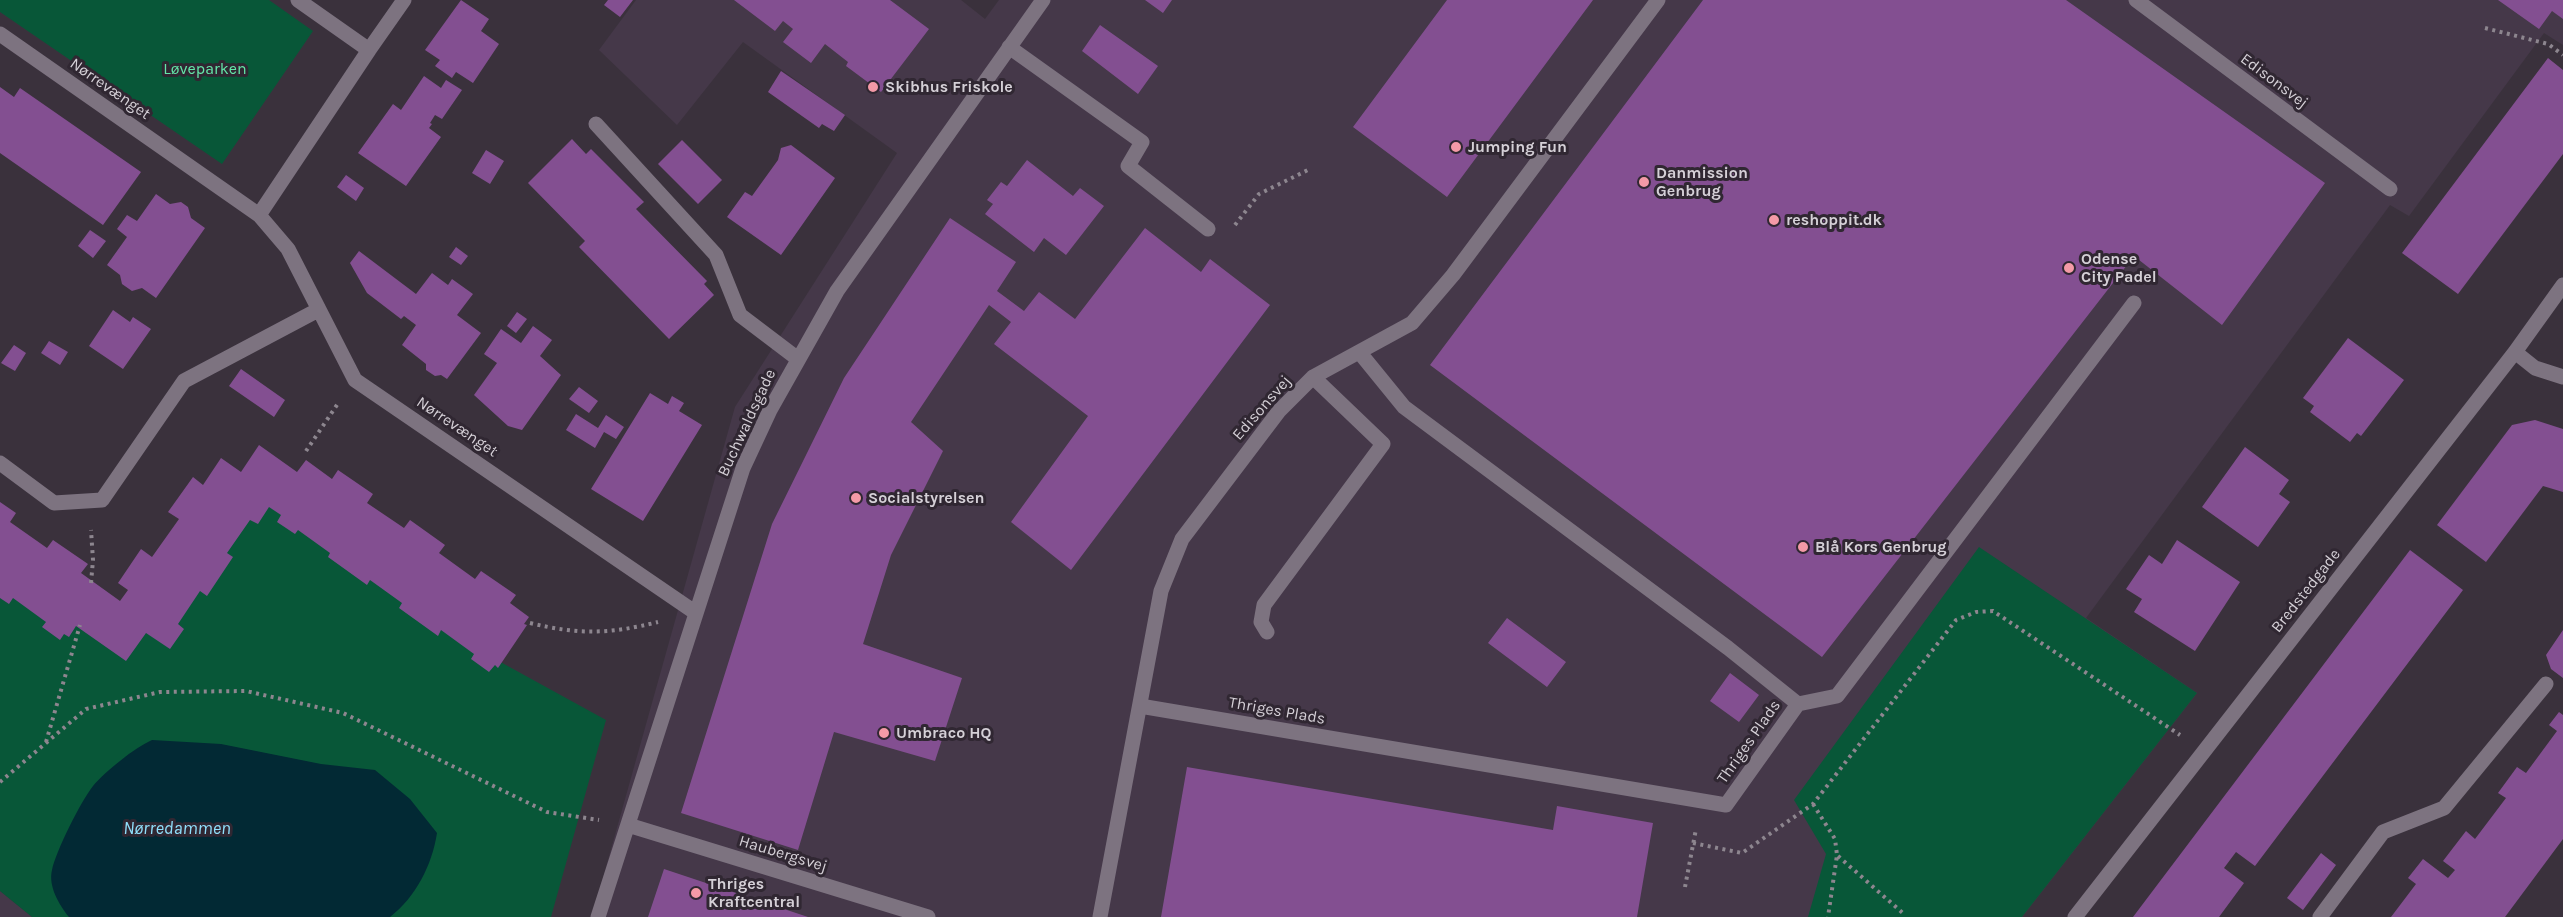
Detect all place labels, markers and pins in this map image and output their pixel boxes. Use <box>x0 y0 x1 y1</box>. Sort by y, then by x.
place label: Skibhus Friskole <box>885 77 1013 97</box>
marker: Skibhus Friskole <box>866 80 880 94</box>
place label: Jumping Fun <box>1468 137 1567 157</box>
marker: Jumping Fun <box>1449 140 1463 154</box>
place label: Danmission Genbrug <box>1656 163 1748 201</box>
marker: Danmission Genbrug <box>1637 175 1651 189</box>
place label: reshoppit.dk <box>1786 210 1882 230</box>
marker: reshoppit.dk <box>1767 213 1781 227</box>
place label: Odense City Padel <box>2081 249 2157 287</box>
marker: Odense City Padel <box>2062 261 2076 275</box>
place label: Socialstyrelsen <box>868 488 985 508</box>
marker: Socialstyrelsen <box>849 491 863 505</box>
place label: Blå Kors Genbrug <box>1815 537 1947 557</box>
marker: Blå Kors Genbrug <box>1796 540 1810 554</box>
place label: Umbraco HQ <box>896 723 992 743</box>
marker: Umbraco HQ <box>877 726 891 740</box>
place label: Thriges Kraftcentral <box>708 874 800 912</box>
marker: Thriges Kraftcentral <box>689 886 703 900</box>

